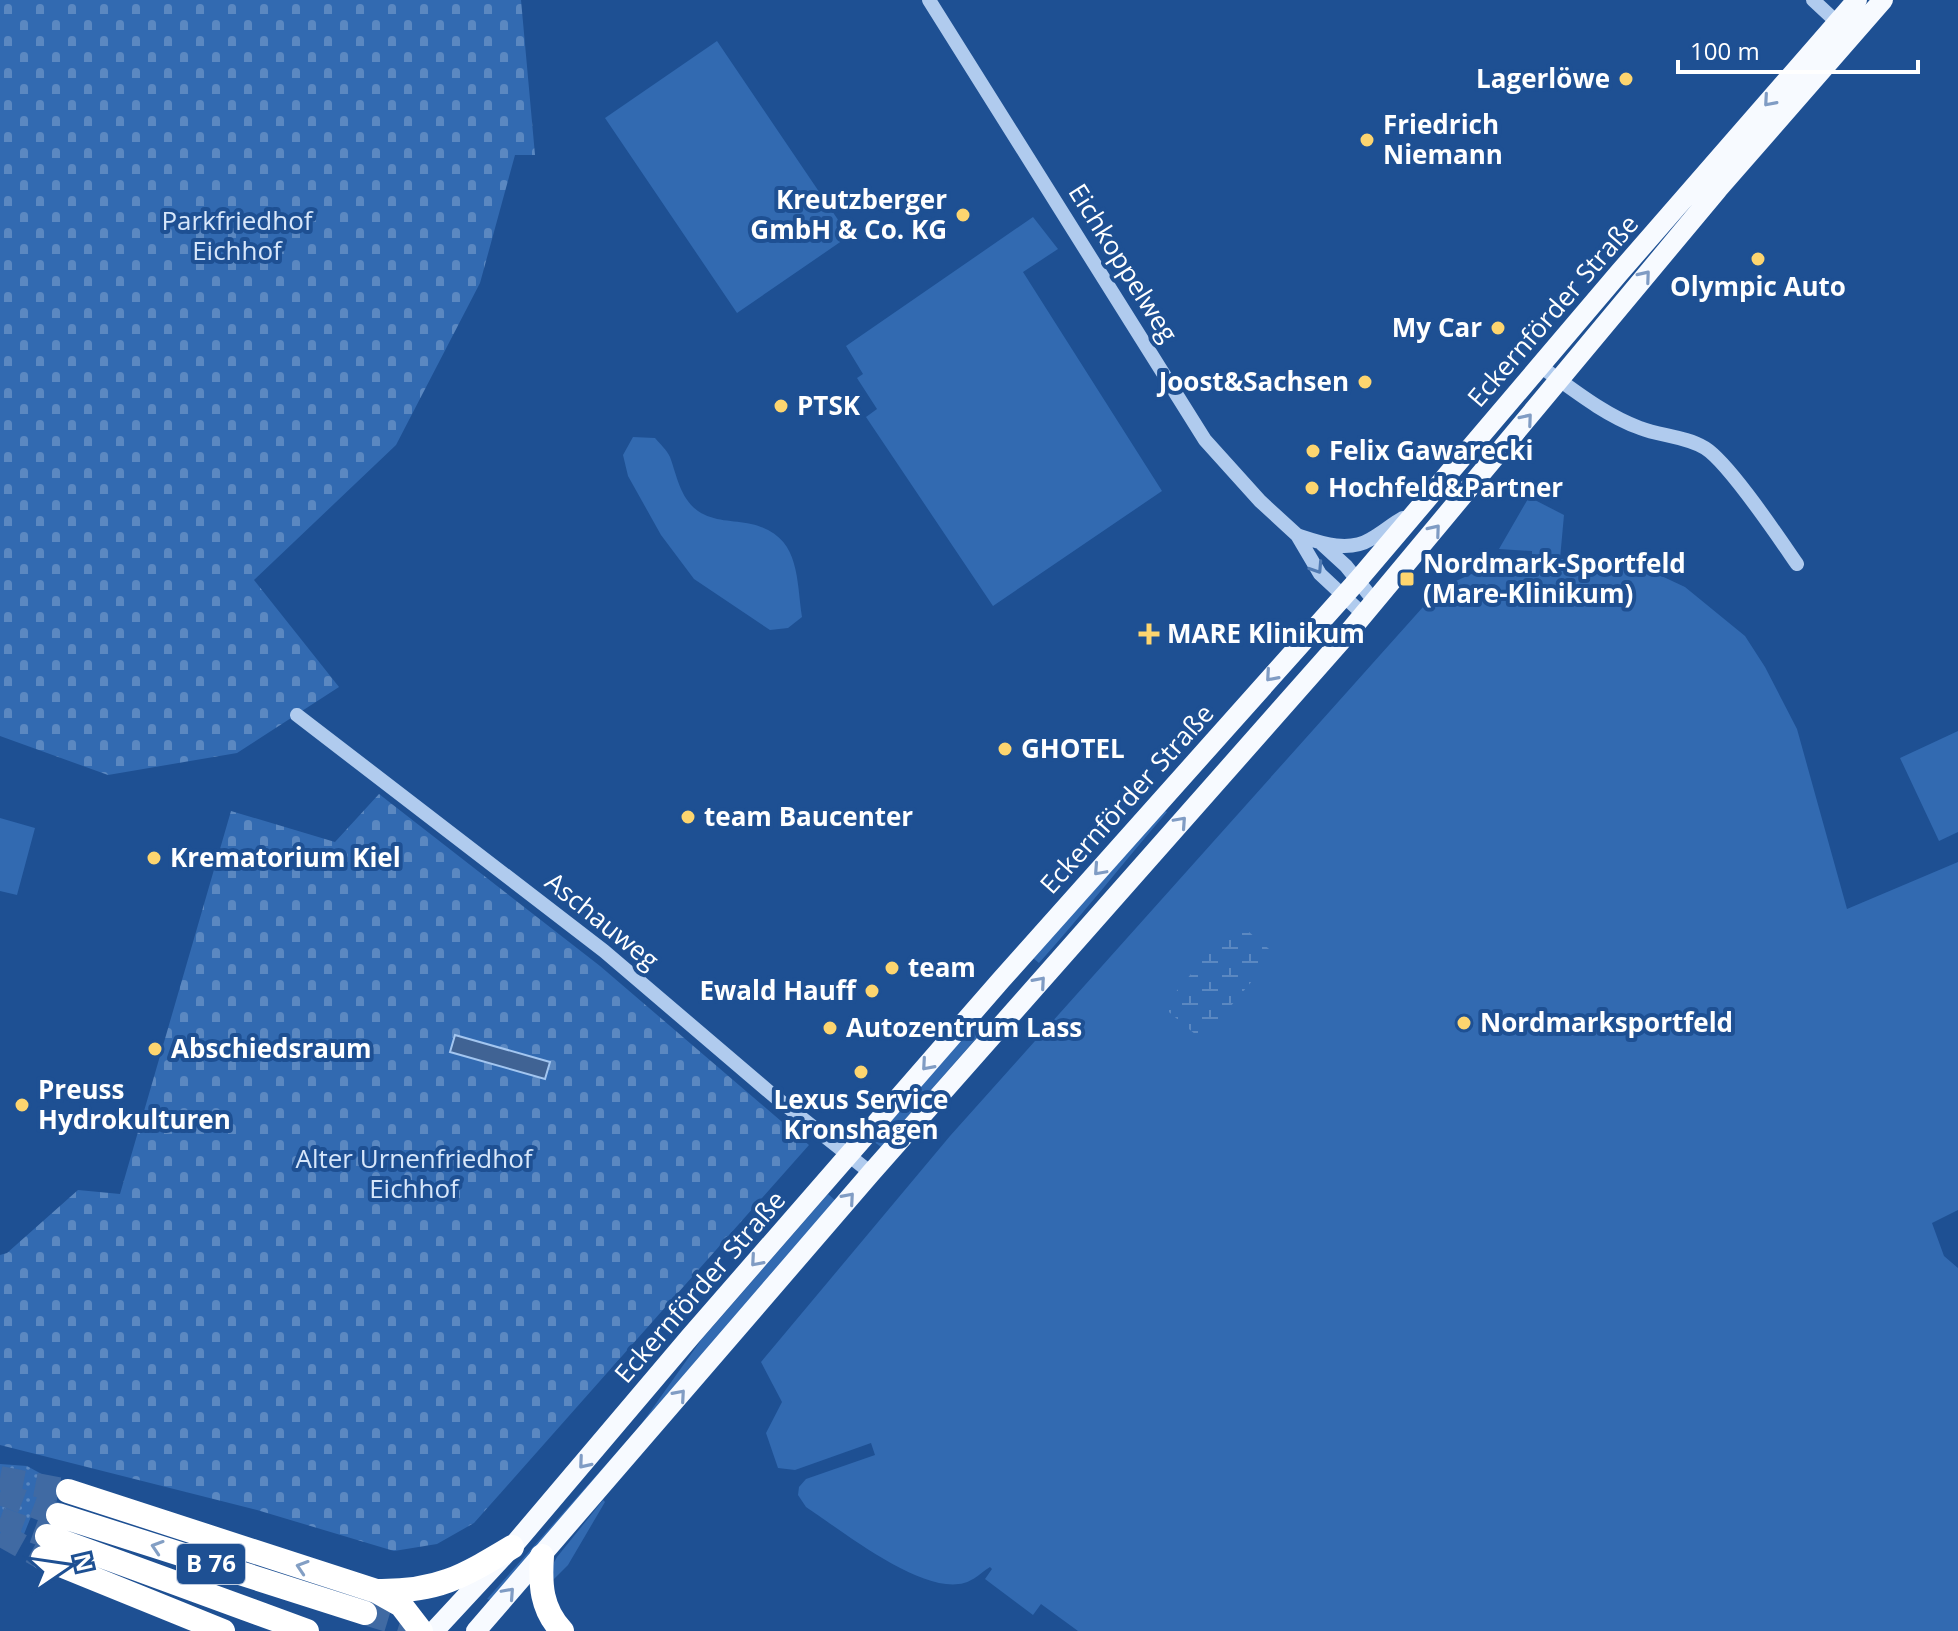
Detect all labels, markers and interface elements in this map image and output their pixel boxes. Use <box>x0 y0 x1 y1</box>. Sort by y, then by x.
scale bar <box>1678 24 1918 74</box>
text: 100 m <box>1690 34 1760 67</box>
place label: Lagerlöwe <box>1476 60 1610 96</box>
marker: Lagerlöwe <box>1617 70 1635 88</box>
one-way arrow <box>1764 92 1779 107</box>
place label: Friedrich Niemann <box>1383 106 1503 172</box>
marker: Friedrich Niemann <box>1358 131 1376 149</box>
street label: Eichkoppelweg <box>1061 176 1187 349</box>
place label: Kreutzberger GmbH & Co. KG <box>750 181 947 247</box>
park label: Parkfriedhof Eichhof <box>161 202 314 268</box>
marker: Kreutzberger GmbH & Co. KG <box>954 206 972 224</box>
street label: Eckernförder Straße <box>1459 206 1646 414</box>
marker: Olympic Auto <box>1749 250 1767 268</box>
place label: Olympic Auto <box>1670 268 1846 304</box>
one-way arrow <box>1635 271 1650 286</box>
place label: My Car <box>1392 309 1482 345</box>
marker: My Car <box>1489 319 1507 337</box>
place label: Joost&Sachsen <box>1157 363 1349 399</box>
marker: Joost&Sachsen <box>1356 373 1374 391</box>
place label: PTSK <box>797 387 861 423</box>
marker: PTSK <box>772 397 790 415</box>
one-way arrow <box>1517 414 1532 428</box>
place label: Felix Gawarecki <box>1329 432 1533 468</box>
marker: Felix Gawarecki <box>1304 442 1322 460</box>
place label: Hochfeld&Partner <box>1328 469 1563 505</box>
marker: Hochfeld&Partner <box>1303 479 1321 497</box>
one-way arrow <box>1425 525 1440 539</box>
place label: Nordmark-Sportfeld (Mare-Klinikum) <box>1423 545 1686 611</box>
one-way arrow <box>1308 559 1323 574</box>
marker: Nordmark-Sportfeld (Mare-Klinikum) <box>1398 570 1416 588</box>
place label: MARE Klinikum <box>1167 615 1365 651</box>
marker: MARE Klinikum <box>1138 623 1160 645</box>
one-way arrow <box>1267 666 1281 681</box>
street label: Eckernförder Straße <box>1031 696 1221 901</box>
place label: GHOTEL <box>1021 730 1125 766</box>
marker: GHOTEL <box>996 740 1014 758</box>
place label: team Baucenter <box>704 798 913 834</box>
marker: team Baucenter <box>679 808 697 826</box>
one-way arrow <box>1172 816 1186 831</box>
place label: Krematorium Kiel <box>170 839 401 875</box>
marker: Krematorium Kiel <box>145 849 163 867</box>
one-way arrow <box>1094 861 1109 876</box>
street label: Aschauweg <box>538 863 667 977</box>
place label: team <box>908 949 976 985</box>
marker: team <box>883 959 901 977</box>
place label: Ewald Hauff <box>700 972 858 1008</box>
one-way arrow <box>1030 976 1045 991</box>
marker: Ewald Hauff <box>863 982 881 1000</box>
place label: Nordmarksportfeld <box>1480 1004 1733 1040</box>
place label: Autozentrum Lass <box>846 1009 1082 1045</box>
marker: Nordmarksportfeld <box>1455 1014 1473 1032</box>
marker: Autozentrum Lass <box>821 1019 839 1037</box>
place label: Abschiedsraum <box>171 1030 372 1066</box>
marker: Abschiedsraum <box>146 1040 164 1058</box>
one-way arrow <box>922 1056 937 1071</box>
marker: Lexus Service Kronshagen <box>852 1063 870 1081</box>
place label: Preuss Hydrokulturen <box>38 1071 231 1137</box>
place label: Lexus Service Kronshagen <box>774 1081 948 1147</box>
marker: Preuss Hydrokulturen <box>13 1096 31 1114</box>
park label: Alter Urnenfriedhof Eichhof <box>295 1140 534 1206</box>
street label: Eckernförder Straße <box>606 1182 793 1390</box>
one-way arrow <box>840 1192 854 1207</box>
one-way arrow <box>751 1252 766 1267</box>
one-way arrow <box>670 1390 685 1405</box>
one-way arrow <box>579 1454 594 1469</box>
north arrow <box>24 1527 104 1607</box>
one-way arrow <box>151 1540 164 1556</box>
road number: B 76 <box>177 1544 245 1584</box>
text: N <box>68 1550 101 1574</box>
one-way arrow <box>296 1560 310 1576</box>
one-way arrow <box>499 1588 514 1603</box>

